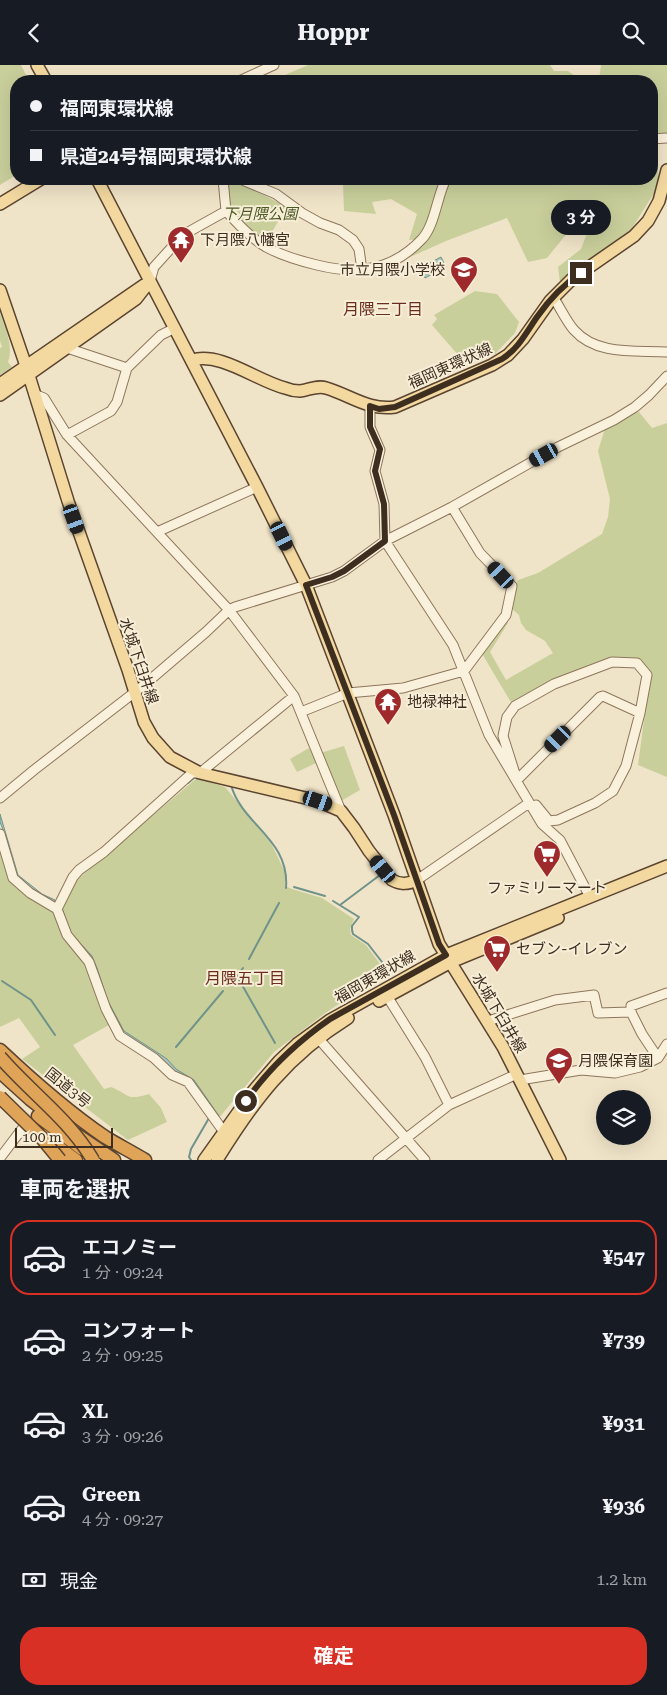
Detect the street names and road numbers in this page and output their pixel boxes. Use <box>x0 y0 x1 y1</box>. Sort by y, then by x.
street label: 福岡東環状線 <box>405 339 495 393</box>
street label: 水城下臼井線 <box>116 616 162 706</box>
street label: 福岡東環状線 <box>332 947 418 1007</box>
street label: 水城下臼井線 <box>468 970 530 1056</box>
street label: 国道3号 <box>42 1064 94 1112</box>

